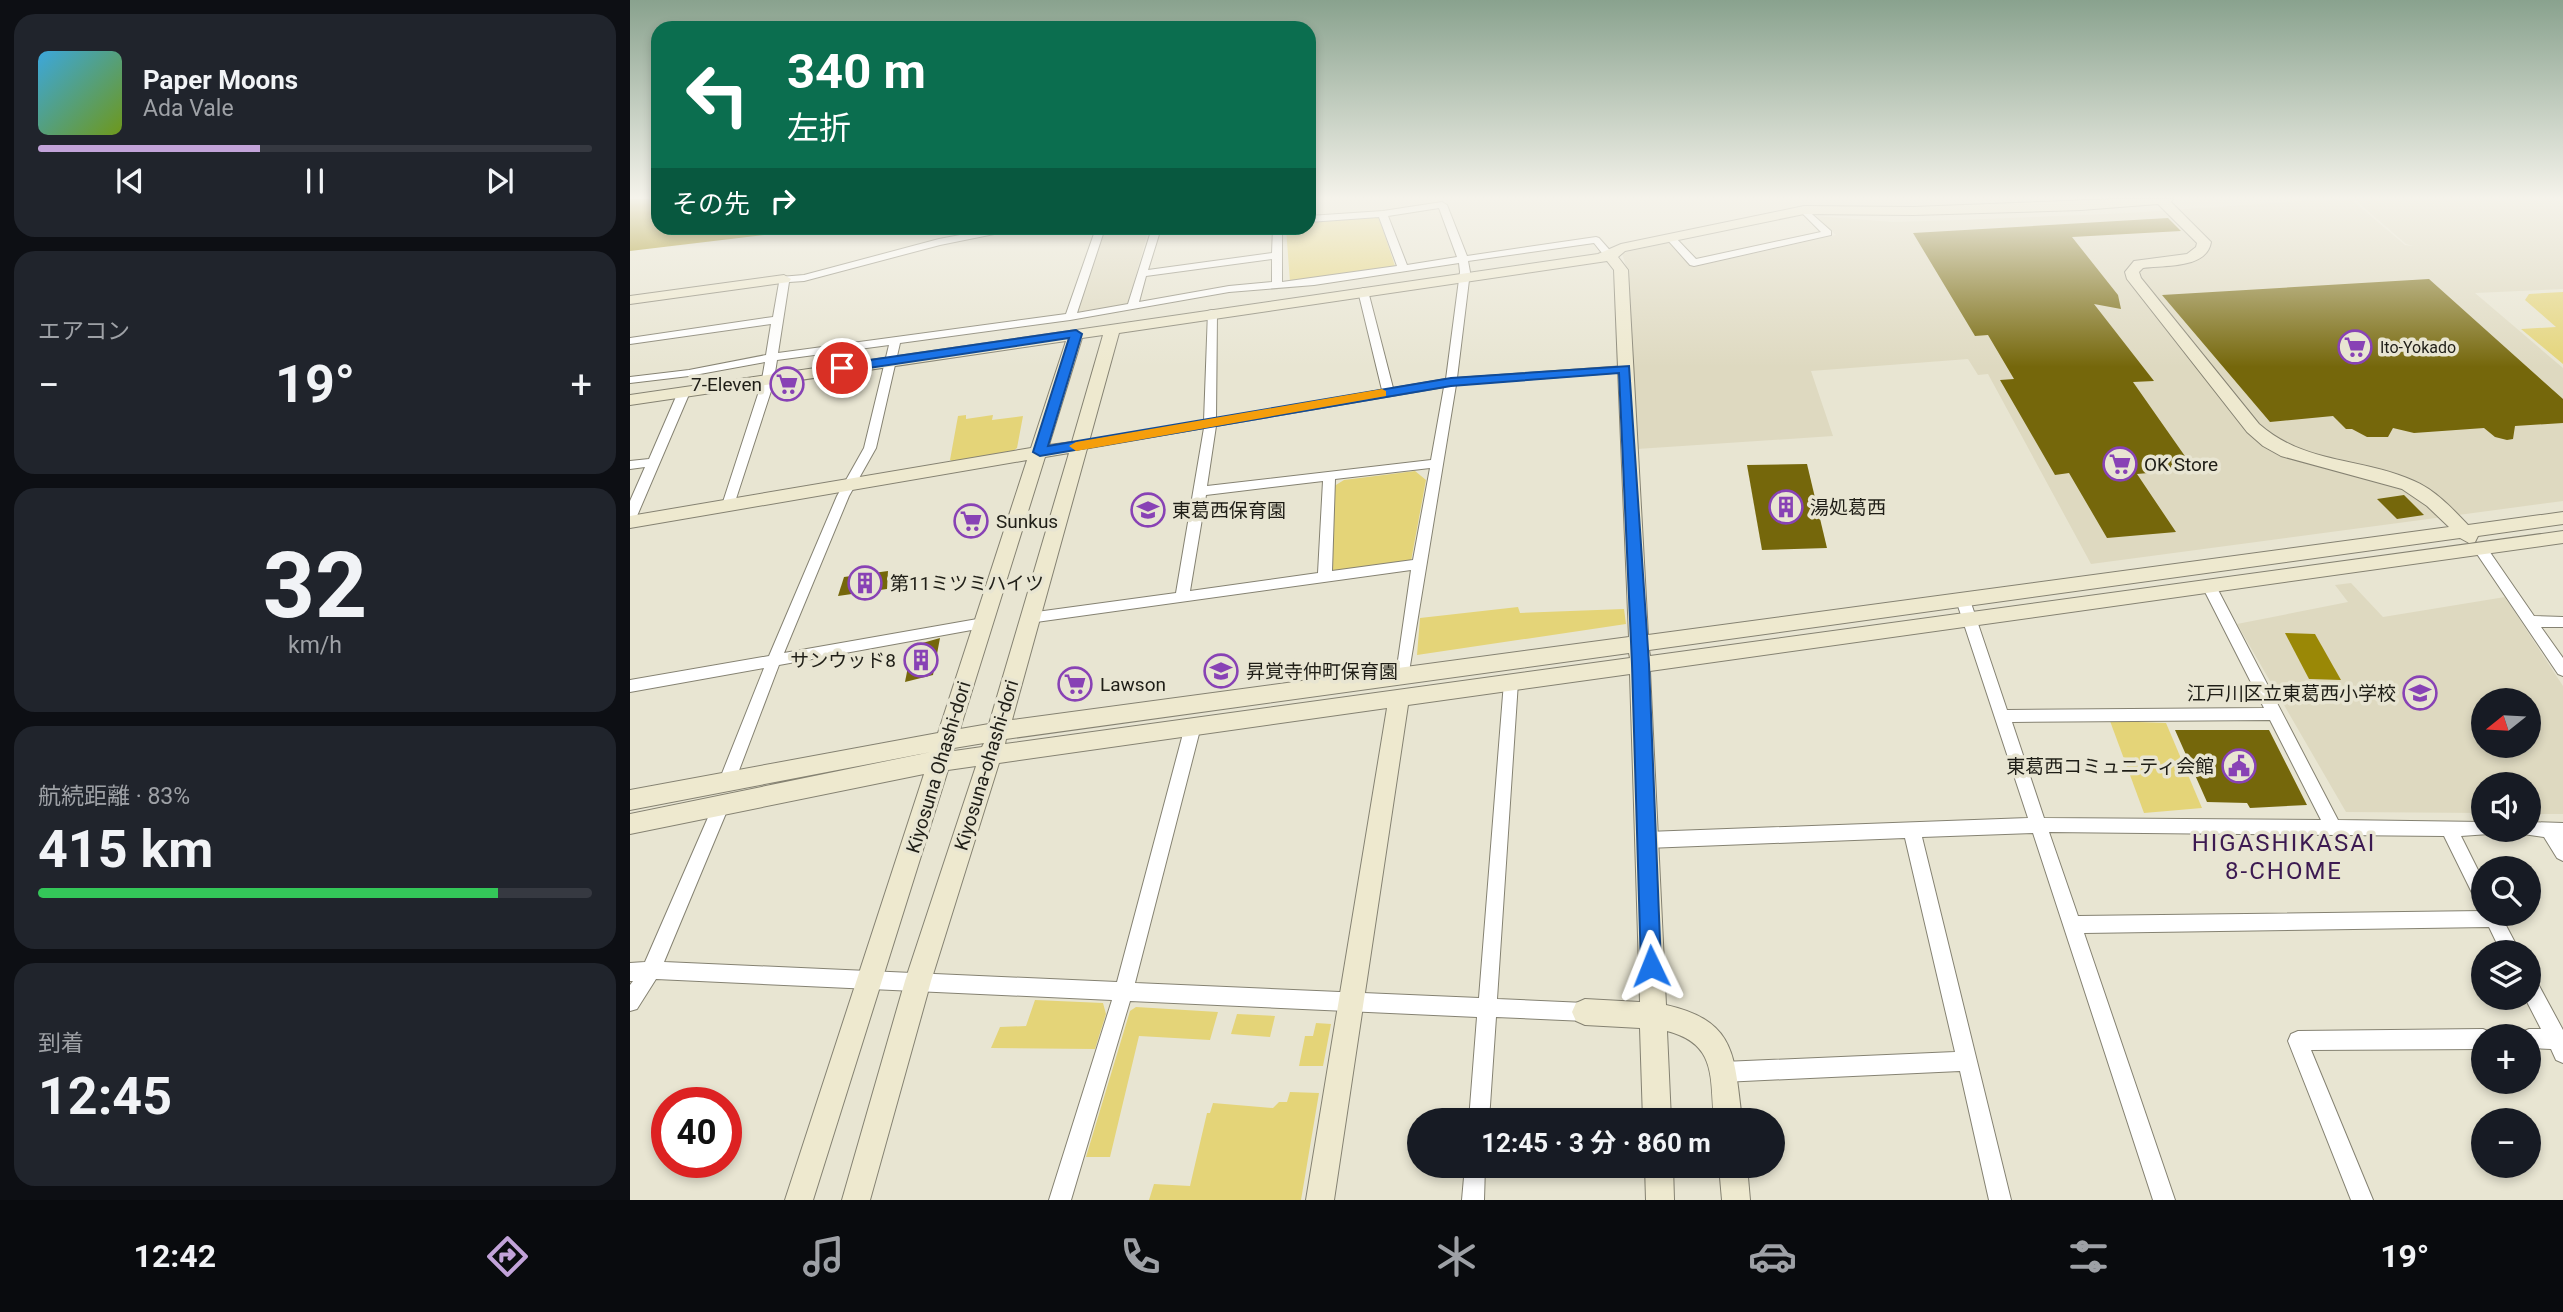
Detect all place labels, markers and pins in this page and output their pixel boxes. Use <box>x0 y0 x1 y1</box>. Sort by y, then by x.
supermarket icon: Ito-Yokado <box>2336 328 2374 366</box>
pin <box>812 338 872 398</box>
place label: Ito-Yokado <box>2380 338 2456 357</box>
supermarket icon: 7-Eleven <box>768 365 806 403</box>
place label: 7-Eleven <box>691 373 762 396</box>
supermarket icon: OK Store <box>2101 445 2139 483</box>
place label: OK Store <box>2144 453 2218 476</box>
building icon: 湯処葛西 <box>1767 488 1805 526</box>
school or university icon: 東葛西保育園 <box>1129 491 1167 529</box>
place label: 湯処葛西 <box>1810 496 1886 519</box>
place label: 東葛西保育園 <box>1172 499 1286 522</box>
supermarket icon: Sunkus <box>952 502 990 540</box>
place label: Sunkus <box>996 510 1058 533</box>
building icon: 第11ミツミハイツ <box>846 564 884 602</box>
place label: 第11ミツミハイツ <box>890 572 1044 595</box>
building icon: サンウッド8 <box>902 641 940 679</box>
place label: サンウッド8 <box>790 649 896 672</box>
school or university icon: 昇覚寺仲町保育園 <box>1202 652 1240 690</box>
place label: 昇覚寺仲町保育園 <box>1246 660 1398 683</box>
supermarket icon: Lawson <box>1056 665 1094 703</box>
place label: Lawson <box>1100 673 1166 696</box>
school or university icon: 江戸川区立東葛西小学校 <box>2401 674 2439 712</box>
place label: 江戸川区立東葛西小学校 <box>2187 682 2396 705</box>
public building icon: 東葛西コミュニティ会館 <box>2220 747 2258 785</box>
place label: 東葛西コミュニティ会館 <box>2006 755 2214 778</box>

